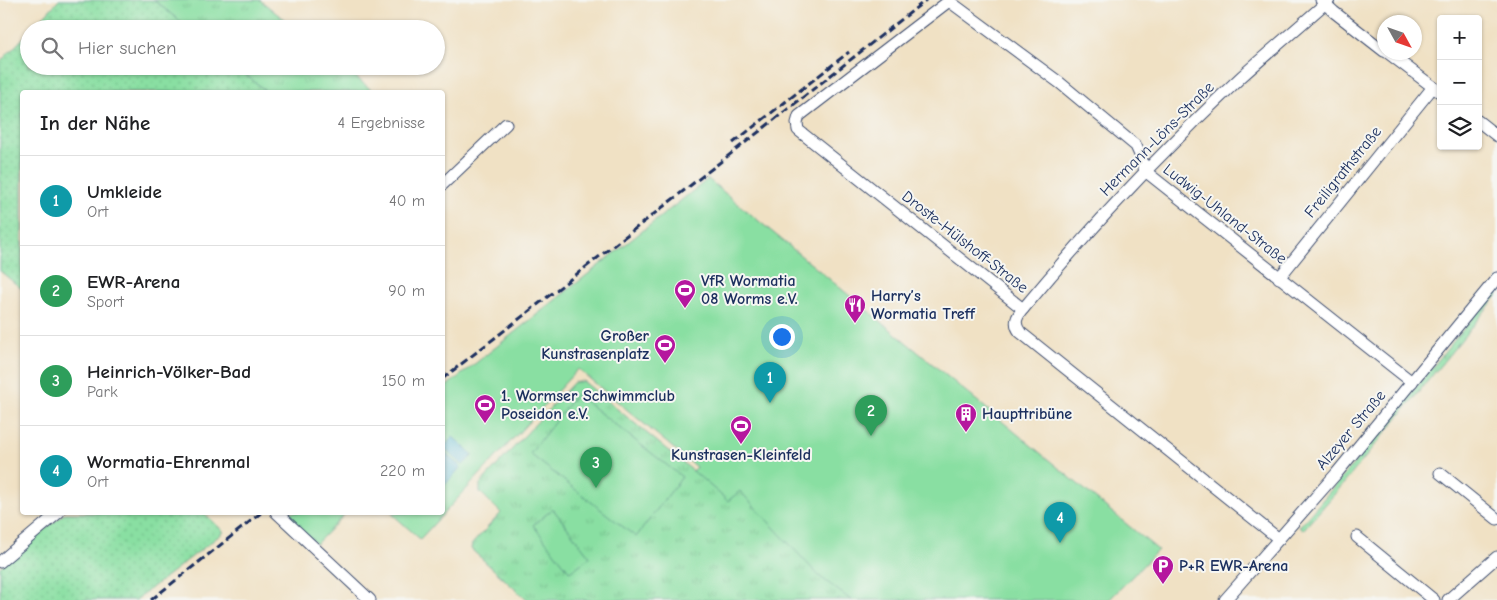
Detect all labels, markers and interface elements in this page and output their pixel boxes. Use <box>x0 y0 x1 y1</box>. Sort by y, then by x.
north arrow <box>1377 15 1422 60</box>
map controls <box>1437 15 1482 150</box>
button: + <box>1437 15 1482 60</box>
search box <box>20 20 445 75</box>
icon: search <box>38 34 66 62</box>
text: Hier suchen <box>78 37 176 59</box>
button: − <box>1437 60 1482 105</box>
street label: Hermann-Löns-Straße <box>1096 78 1218 200</box>
button: layers <box>1437 105 1482 150</box>
text: In der Nähe <box>40 111 150 135</box>
text: 4 Ergebnisse <box>338 114 425 132</box>
street label: Freiligrathstraße <box>1301 123 1385 221</box>
street label: Ludwig-Uhland-Straße <box>1160 160 1290 268</box>
text: Umkleide <box>87 181 162 203</box>
street label: Droste-Hülshoff-Straße <box>898 187 1032 297</box>
text: 1 <box>53 192 59 210</box>
text: 40 m <box>389 192 425 210</box>
text: Ort <box>87 203 108 221</box>
text: EWR-Arena <box>87 271 180 293</box>
place label: VfR Wormatia 08 Worms e.V. <box>701 272 798 308</box>
sports icon: VfR Wormatia 08 Worms e.V. <box>673 278 697 309</box>
text: 2 <box>52 282 60 300</box>
text: 90 m <box>388 282 425 300</box>
place label: Harry’s Wormatia Treff <box>871 287 976 323</box>
text: Sport <box>87 293 124 311</box>
restaurant icon: Harry’s Wormatia Treff <box>843 293 867 324</box>
your location <box>769 324 795 350</box>
place label: Großer Kunstrasenplatz <box>541 327 650 363</box>
sports icon: Großer Kunstrasenplatz <box>653 333 677 364</box>
text: Heinrich-Völker-Bad <box>87 361 251 383</box>
pin: 1 <box>754 362 786 403</box>
text: 3 <box>52 372 60 390</box>
text: 150 m <box>382 372 425 390</box>
text: Park <box>87 383 118 401</box>
place label: 1. Wormser Schwimmclub Poseidon e.V. <box>501 387 675 423</box>
street label: Alzeyer Straße <box>1313 387 1389 473</box>
sports icon: 1. Wormser Schwimmclub Poseidon e.V. <box>473 393 497 424</box>
pin: 2 <box>855 395 887 436</box>
building icon: Haupttribüne <box>954 402 978 433</box>
place label: Haupttribüne <box>982 405 1072 423</box>
sports icon: Kunstrasen-Kleinfeld <box>729 414 753 445</box>
place label: Kunstrasen-Kleinfeld <box>671 446 811 464</box>
pin: 3 <box>580 447 612 488</box>
text: Wormatia-Ehrenmal <box>87 451 250 473</box>
text: 4 <box>52 462 60 480</box>
text: 220 m <box>380 462 425 480</box>
text: Ort <box>87 473 108 491</box>
pin: 4 <box>1044 502 1076 543</box>
parking icon: P+R EWR-Arena <box>1151 554 1175 585</box>
place label: P+R EWR-Arena <box>1179 557 1289 575</box>

